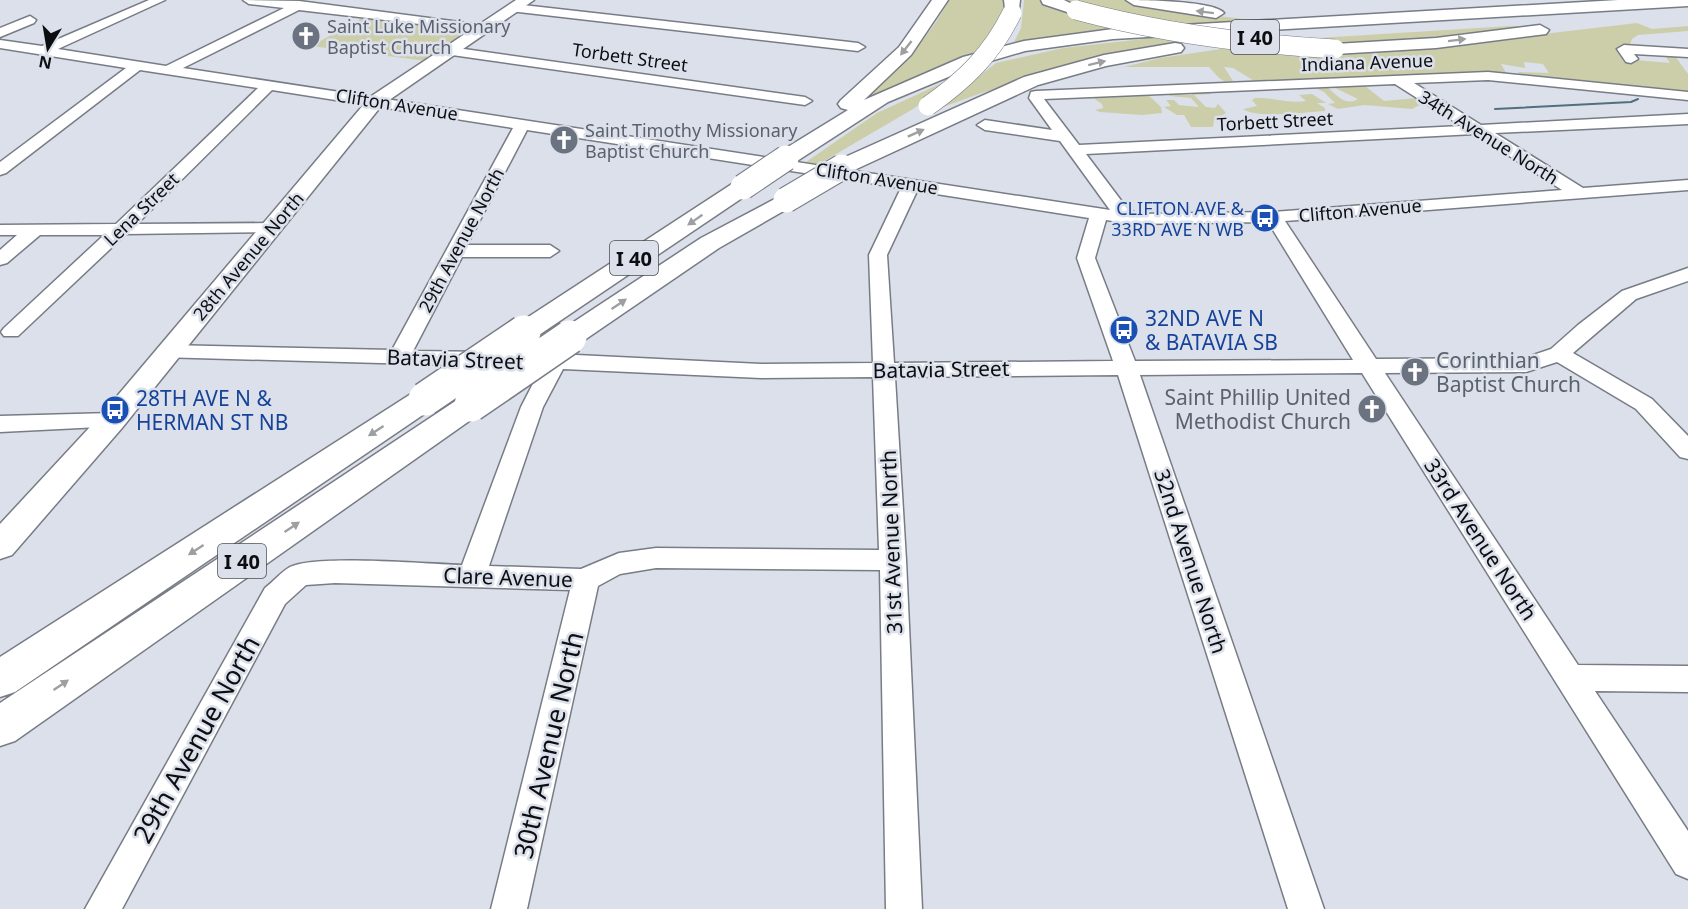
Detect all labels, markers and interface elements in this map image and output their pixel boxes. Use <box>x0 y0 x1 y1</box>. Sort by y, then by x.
one-way arrow <box>1195 7 1214 17</box>
place label: Saint Luke Missionary Baptist Church <box>327 14 511 59</box>
north arrow <box>18 18 78 78</box>
church icon: Saint Luke Missionary Baptist Church <box>290 20 322 52</box>
road number: I 40 <box>1231 20 1279 54</box>
one-way arrow <box>1447 36 1466 45</box>
street label: Torbett Street <box>571 37 690 77</box>
one-way arrow <box>900 40 913 56</box>
street label: Indiana Avenue <box>1301 48 1433 76</box>
text: N <box>37 51 54 75</box>
one-way arrow <box>1088 58 1106 68</box>
street label: Clifton Avenue <box>334 83 460 125</box>
street label: 34th Avenue North <box>1415 84 1563 190</box>
street label: Torbett Street <box>1216 106 1334 136</box>
place label: Saint Timothy Missionary Baptist Church <box>585 118 798 163</box>
church icon: Saint Timothy Missionary Baptist Church <box>548 124 580 156</box>
one-way arrow <box>907 129 924 138</box>
street label: Clifton Avenue <box>814 157 940 199</box>
street label: 29th Avenue North <box>413 164 509 316</box>
street label: Lena Street <box>98 167 184 251</box>
street label: 28th Avenue North <box>187 187 309 325</box>
street label: Clifton Avenue <box>1298 193 1422 227</box>
place label: CLIFTON AVE & 33RD AVE N WB <box>1111 196 1245 241</box>
bus stop icon: CLIFTON AVE & 33RD AVE N WB <box>1249 202 1281 234</box>
one-way arrow <box>688 214 704 226</box>
road number: I 40 <box>610 241 658 275</box>
one-way arrow <box>610 299 627 310</box>
place label: 32ND AVE N & BATAVIA SB <box>1145 304 1278 356</box>
bus stop icon: 32ND AVE N & BATAVIA SB <box>1108 314 1140 346</box>
street label: Batavia Street <box>386 343 524 375</box>
place label: Corinthian Baptist Church <box>1436 346 1581 398</box>
street label: Batavia Street <box>872 354 1010 384</box>
church icon: Corinthian Baptist Church <box>1399 356 1431 388</box>
place label: Saint Phillip United Methodist Church <box>1164 383 1351 435</box>
place label: 28TH AVE N & HERMAN ST NB <box>136 384 288 436</box>
church icon: Saint Phillip United Methodist Church <box>1356 393 1388 425</box>
bus stop icon: 28TH AVE N & HERMAN ST NB <box>99 394 131 426</box>
one-way arrow <box>368 425 384 436</box>
street label: 31st Avenue North <box>874 449 908 635</box>
street label: 33rd Avenue North <box>1418 453 1544 625</box>
street label: 32nd Avenue North <box>1148 465 1234 657</box>
one-way arrow <box>283 522 300 533</box>
road number: I 40 <box>218 544 266 578</box>
one-way arrow <box>188 545 204 556</box>
street label: Clare Avenue <box>443 561 573 593</box>
street label: 30th Avenue North <box>504 628 592 862</box>
street label: 29th Avenue North <box>124 629 268 849</box>
one-way arrow <box>53 679 69 691</box>

